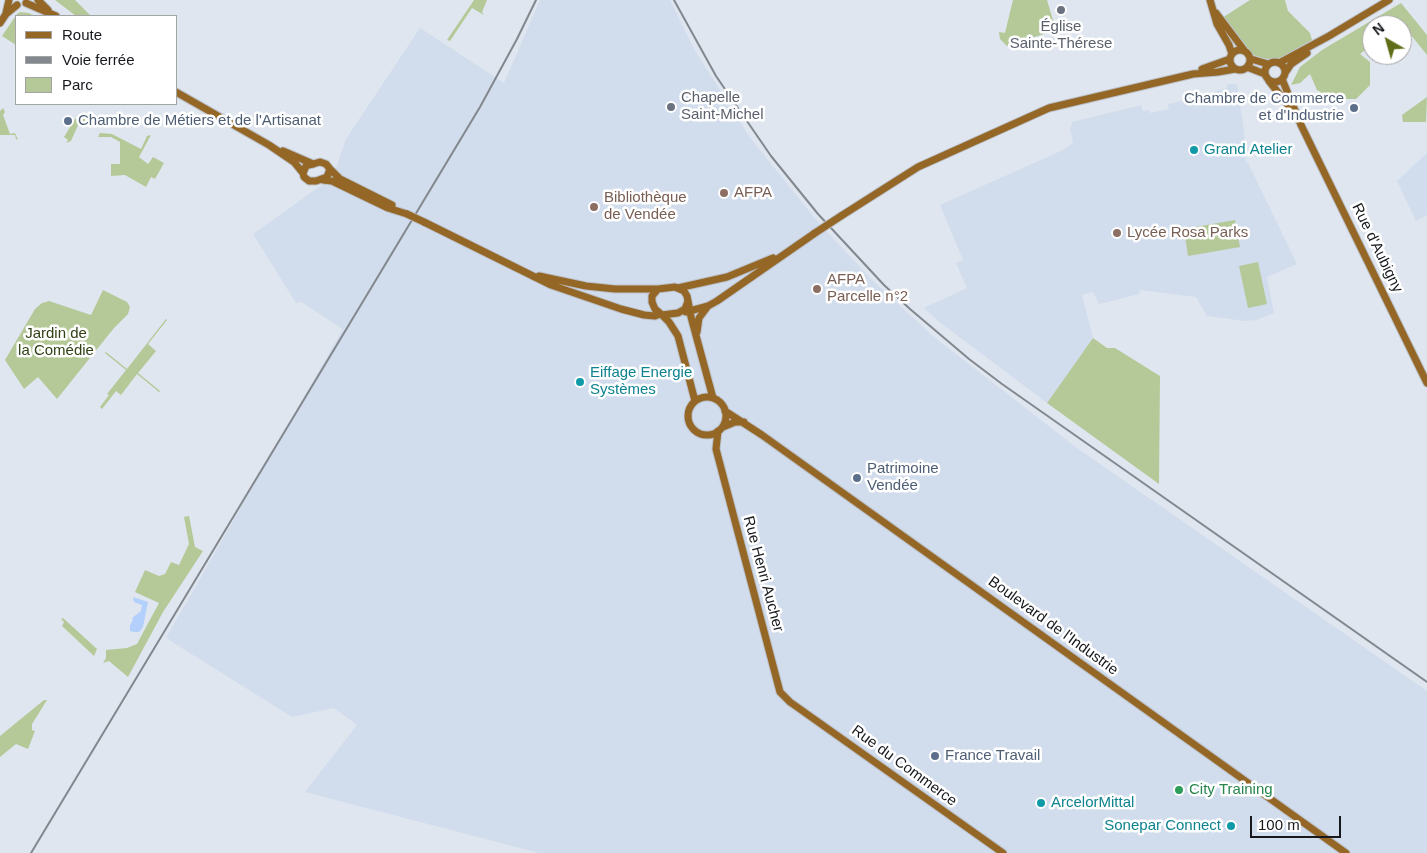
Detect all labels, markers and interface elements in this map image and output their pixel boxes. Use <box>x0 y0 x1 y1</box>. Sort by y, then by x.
marker: Église Sainte-Thérese <box>1055 4 1067 16</box>
legend <box>15 15 178 105</box>
north arrow <box>1362 15 1412 65</box>
place label: Église Sainte-Thérese <box>1010 18 1112 53</box>
text: N <box>1369 20 1387 38</box>
text: Route <box>62 26 102 43</box>
text: Voie ferrée <box>62 51 135 68</box>
text: Parc <box>62 76 93 93</box>
place label: Chapelle Saint-Michel <box>681 89 764 124</box>
place label: Chambre de Commerce et d'Industrie <box>1184 90 1344 125</box>
marker: Chapelle Saint-Michel <box>665 101 677 113</box>
marker: Chambre de Commerce et d'Industrie <box>1348 102 1360 114</box>
place label: Chambre de Métiers et de l'Artisanat <box>78 112 321 130</box>
marker: Chambre de Métiers et de l'Artisanat <box>62 115 74 127</box>
place label: Grand Atelier <box>1204 141 1292 159</box>
marker: Grand Atelier <box>1188 144 1200 156</box>
place label: AFPA <box>734 184 772 202</box>
marker: AFPA <box>718 187 730 199</box>
place label: Bibliothèque de Vendée <box>604 189 687 224</box>
street label: Rue d'Aubigny <box>1348 200 1406 296</box>
marker: Bibliothèque de Vendée <box>588 201 600 213</box>
place label: Lycée Rosa Parks <box>1127 224 1248 242</box>
marker: Lycée Rosa Parks <box>1111 227 1123 239</box>
place label: AFPA Parcelle n°2 <box>827 271 908 306</box>
marker: AFPA Parcelle n°2 <box>811 283 823 295</box>
park label: Jardin de la Comédie <box>18 325 94 360</box>
place label: Eiffage Energie Systèmes <box>590 364 692 399</box>
marker: Eiffage Energie Systèmes <box>574 376 586 388</box>
place label: Patrimoine Vendée <box>867 460 939 495</box>
marker: Patrimoine Vendée <box>851 472 863 484</box>
street label: Rue Henri Aucher <box>739 514 787 634</box>
street label: Boulevard de l'Industrie <box>984 573 1122 679</box>
street label: Rue du Commerce <box>848 722 960 810</box>
place label: France Travail <box>945 747 1040 765</box>
marker: France Travail <box>929 750 941 762</box>
place label: City Training <box>1189 781 1273 799</box>
marker: City Training <box>1173 784 1185 796</box>
place label: ArcelorMittal <box>1051 794 1134 812</box>
marker: ArcelorMittal <box>1035 797 1047 809</box>
scale bar <box>1252 806 1343 838</box>
text: 100 m <box>1258 816 1300 833</box>
place label: Sonepar Connect <box>1104 817 1221 835</box>
marker: Sonepar Connect <box>1225 820 1237 832</box>

